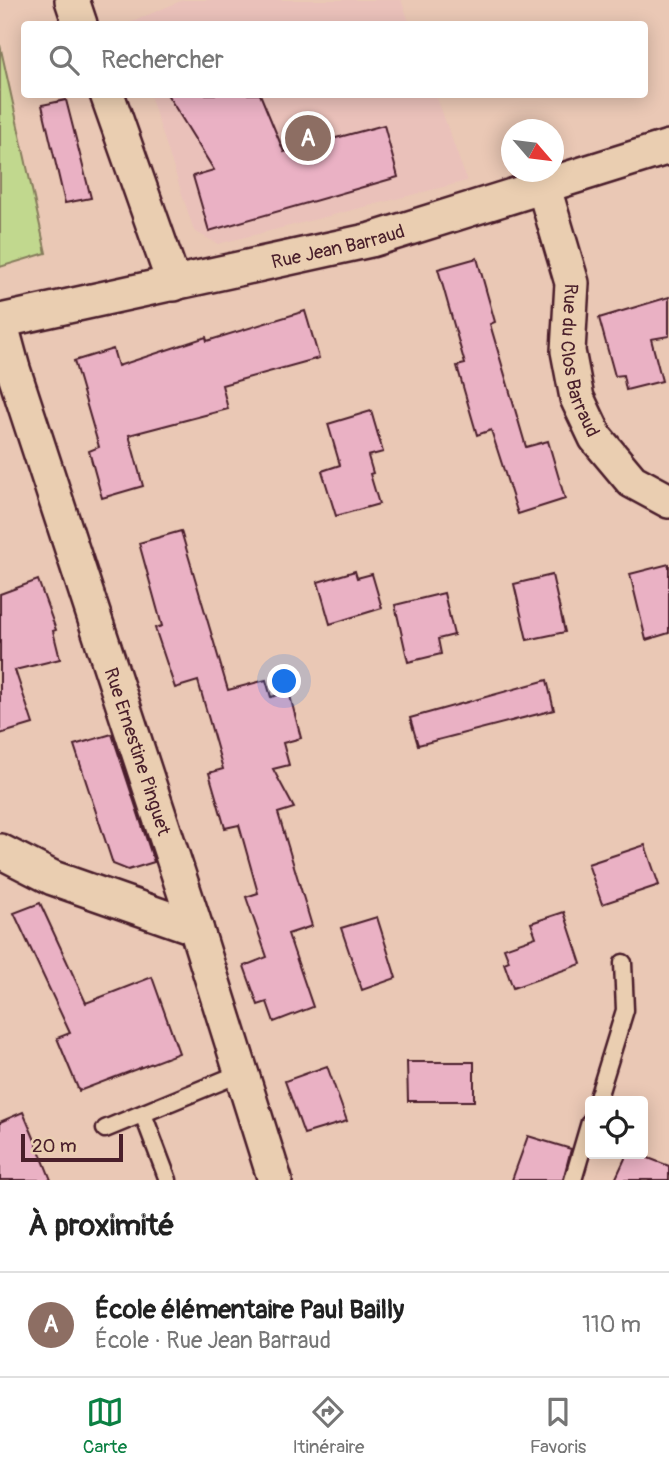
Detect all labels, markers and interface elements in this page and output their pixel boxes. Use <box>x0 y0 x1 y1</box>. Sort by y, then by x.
search box <box>21 21 648 98</box>
icon: search <box>45 41 83 79</box>
text: Rechercher <box>101 44 224 76</box>
pin: A <box>285 112 331 164</box>
north arrow <box>501 119 564 182</box>
street label: Rue Jean Barraud <box>269 219 408 274</box>
street label: Rue du Clos Barraud <box>555 283 605 441</box>
your location <box>267 664 301 698</box>
street label: Rue Ernestine Pinguet <box>99 665 176 839</box>
map controls <box>585 1096 648 1159</box>
button: locate <box>585 1096 648 1159</box>
scale bar <box>21 1131 122 1163</box>
text: 20 m <box>32 1134 77 1158</box>
text: À proximité <box>28 1207 174 1244</box>
text: École élémentaire Paul Bailly <box>95 1294 404 1326</box>
text: A <box>44 1310 58 1339</box>
text: 110 m <box>582 1310 641 1339</box>
text: École · Rue Jean Barraud <box>95 1326 331 1355</box>
tab: Carte <box>83 1393 127 1459</box>
tab: Itinéraire <box>292 1393 364 1459</box>
tab: Favoris <box>530 1393 586 1459</box>

